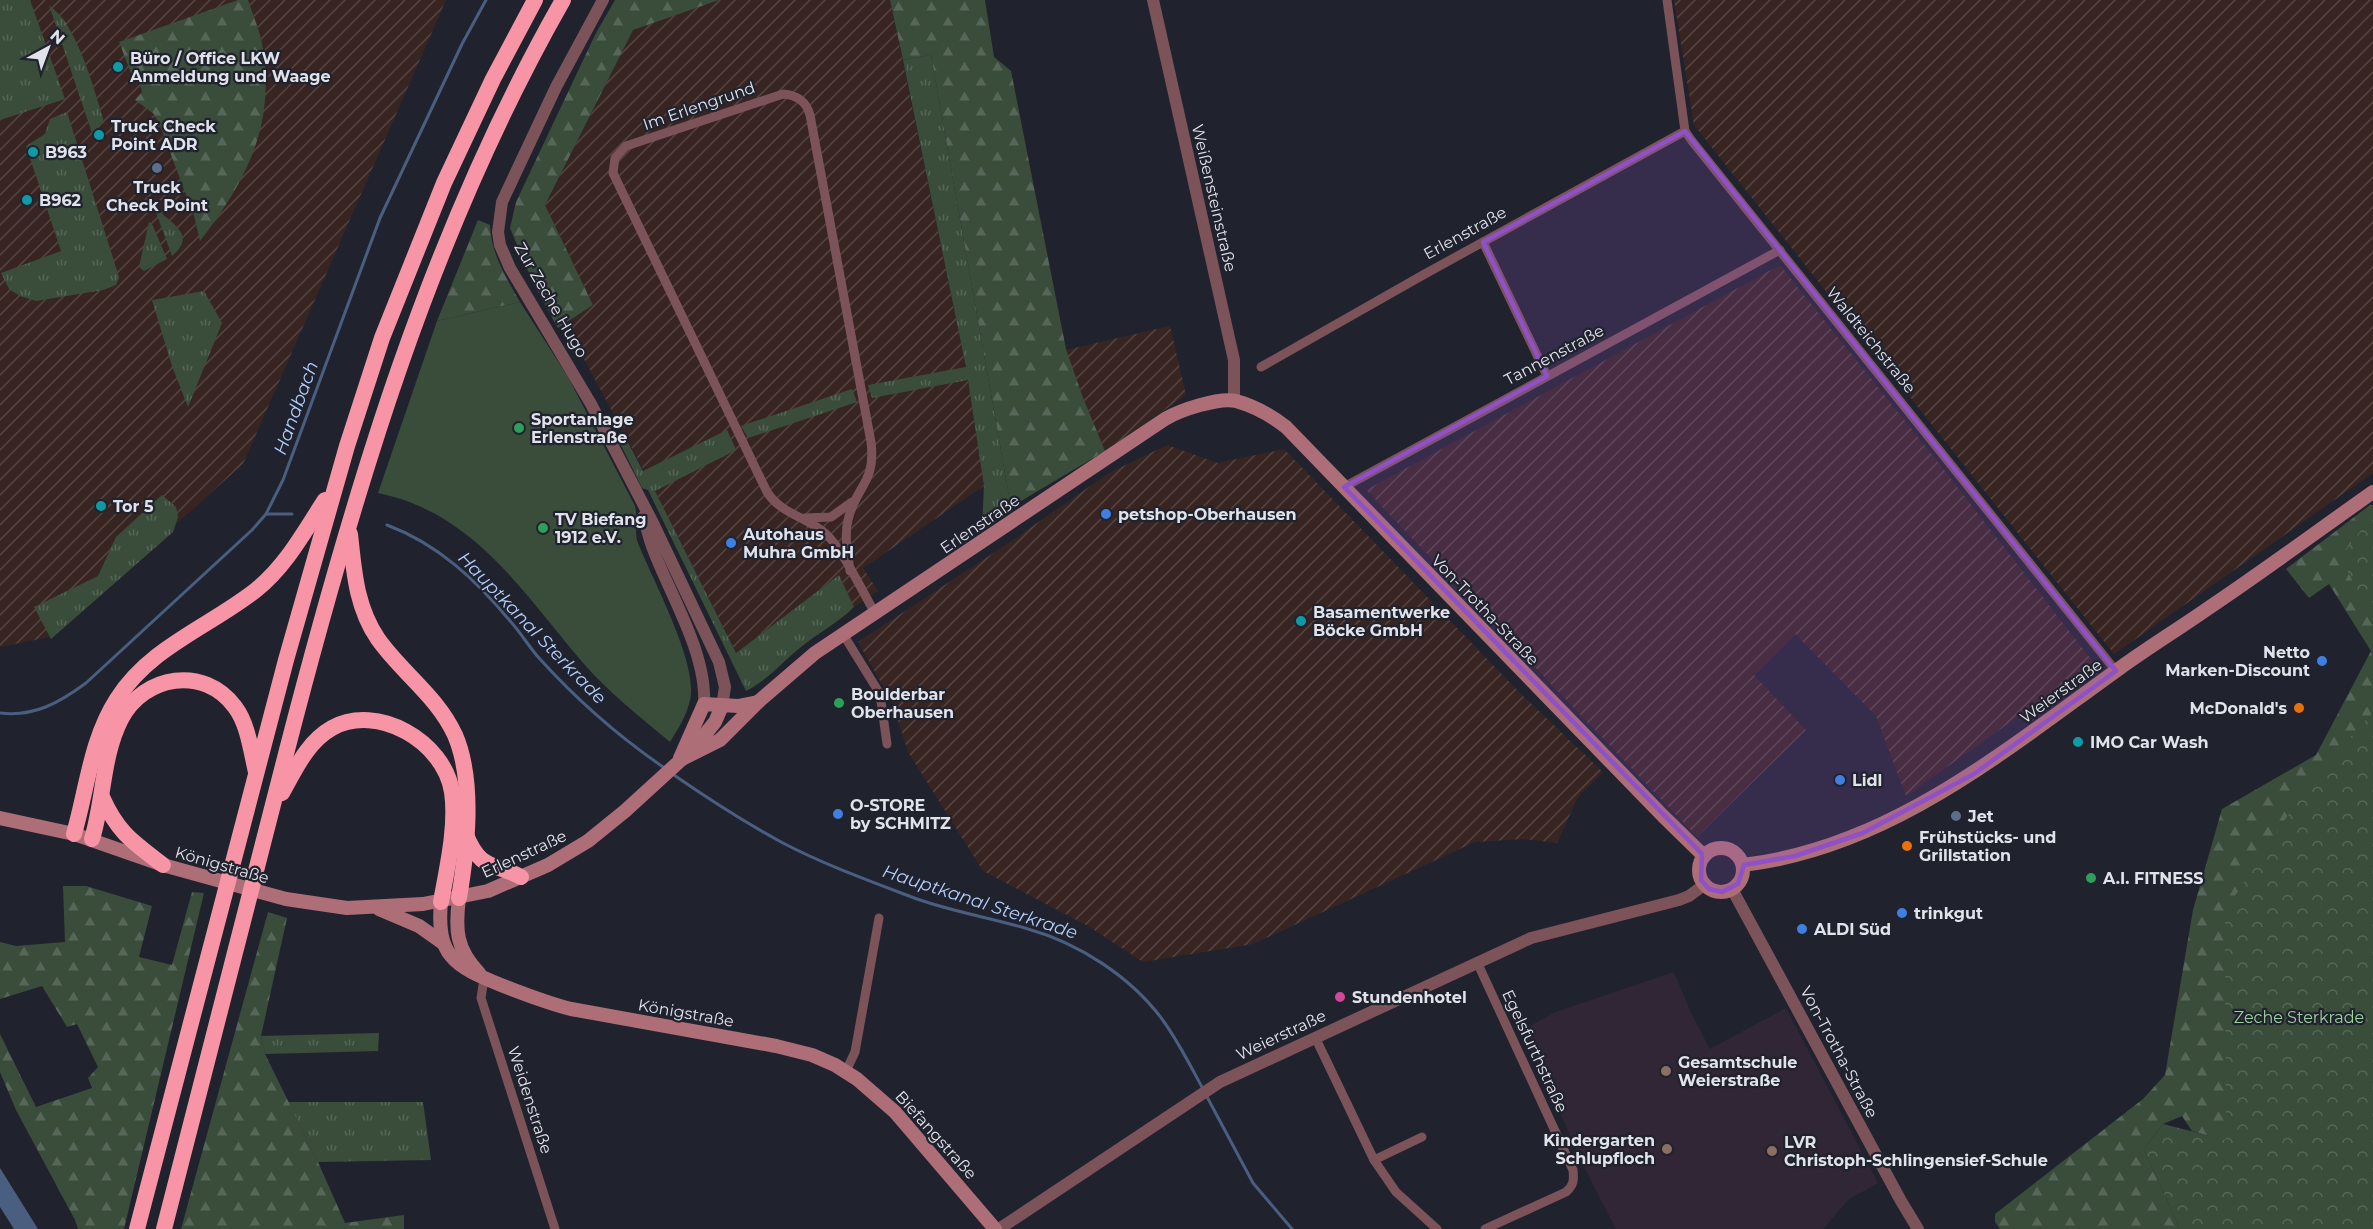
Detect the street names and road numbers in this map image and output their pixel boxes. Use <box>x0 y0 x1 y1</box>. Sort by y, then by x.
street label: Im Erlengrund <box>640 78 758 134</box>
street label: Weißensteinstraße <box>1188 122 1240 274</box>
street label: Erlenstraße <box>1420 202 1510 264</box>
street label: Zur Zeche Hugo <box>510 239 592 361</box>
street label: Waldteichstraße <box>1822 283 1920 397</box>
street label: Tannenstraße <box>1501 321 1607 389</box>
street label: Erlenstraße <box>937 490 1023 558</box>
street label: Von-Trotha-Straße <box>1427 551 1543 669</box>
street label: Weierstraße <box>2016 655 2106 727</box>
street label: Erlenstraße <box>478 826 570 882</box>
street label: Königstraße <box>173 843 271 887</box>
street label: Von-Trotha-Straße <box>1796 983 1882 1121</box>
street label: Egelsfurthstraße <box>1498 987 1572 1115</box>
street label: Königstraße <box>637 995 735 1031</box>
street label: Weierstraße <box>1233 1006 1329 1064</box>
street label: Weidenstraße <box>504 1044 556 1156</box>
street label: Biefangstraße <box>891 1087 981 1183</box>

